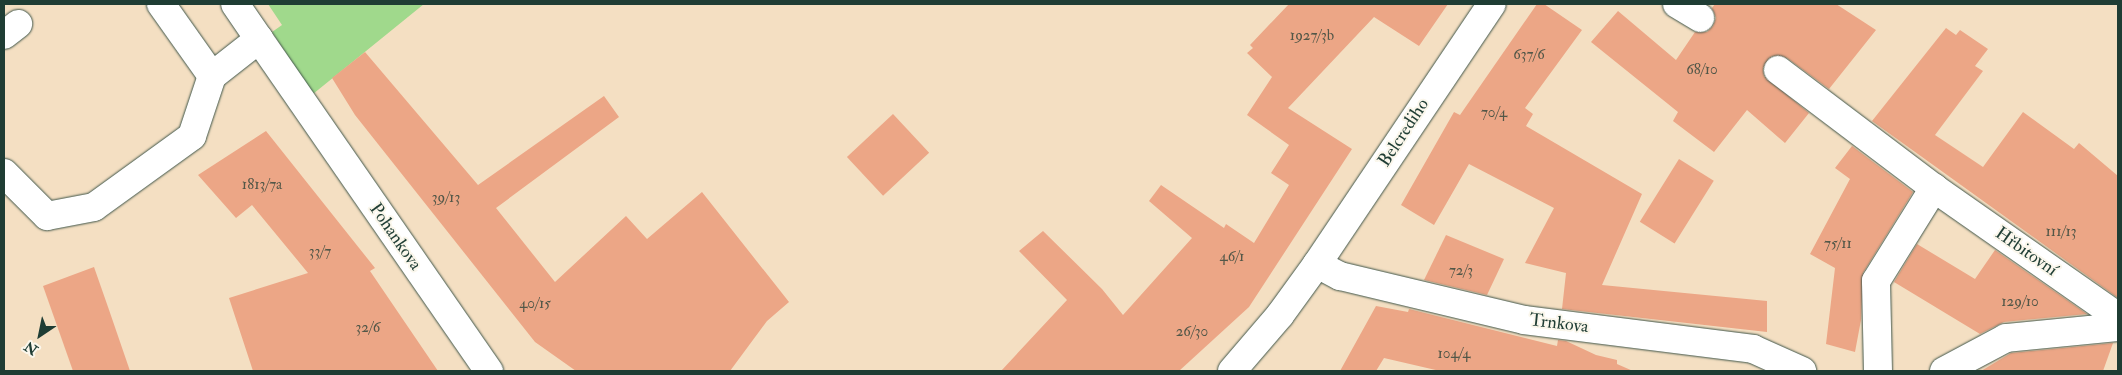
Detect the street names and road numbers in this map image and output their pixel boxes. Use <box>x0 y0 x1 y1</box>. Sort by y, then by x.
street label: Belcrediho <box>1374 95 1434 171</box>
street label: Pohankova <box>364 199 426 275</box>
street label: Hřbitovní <box>1991 223 2061 281</box>
street label: Trnkova <box>1528 310 1590 338</box>

